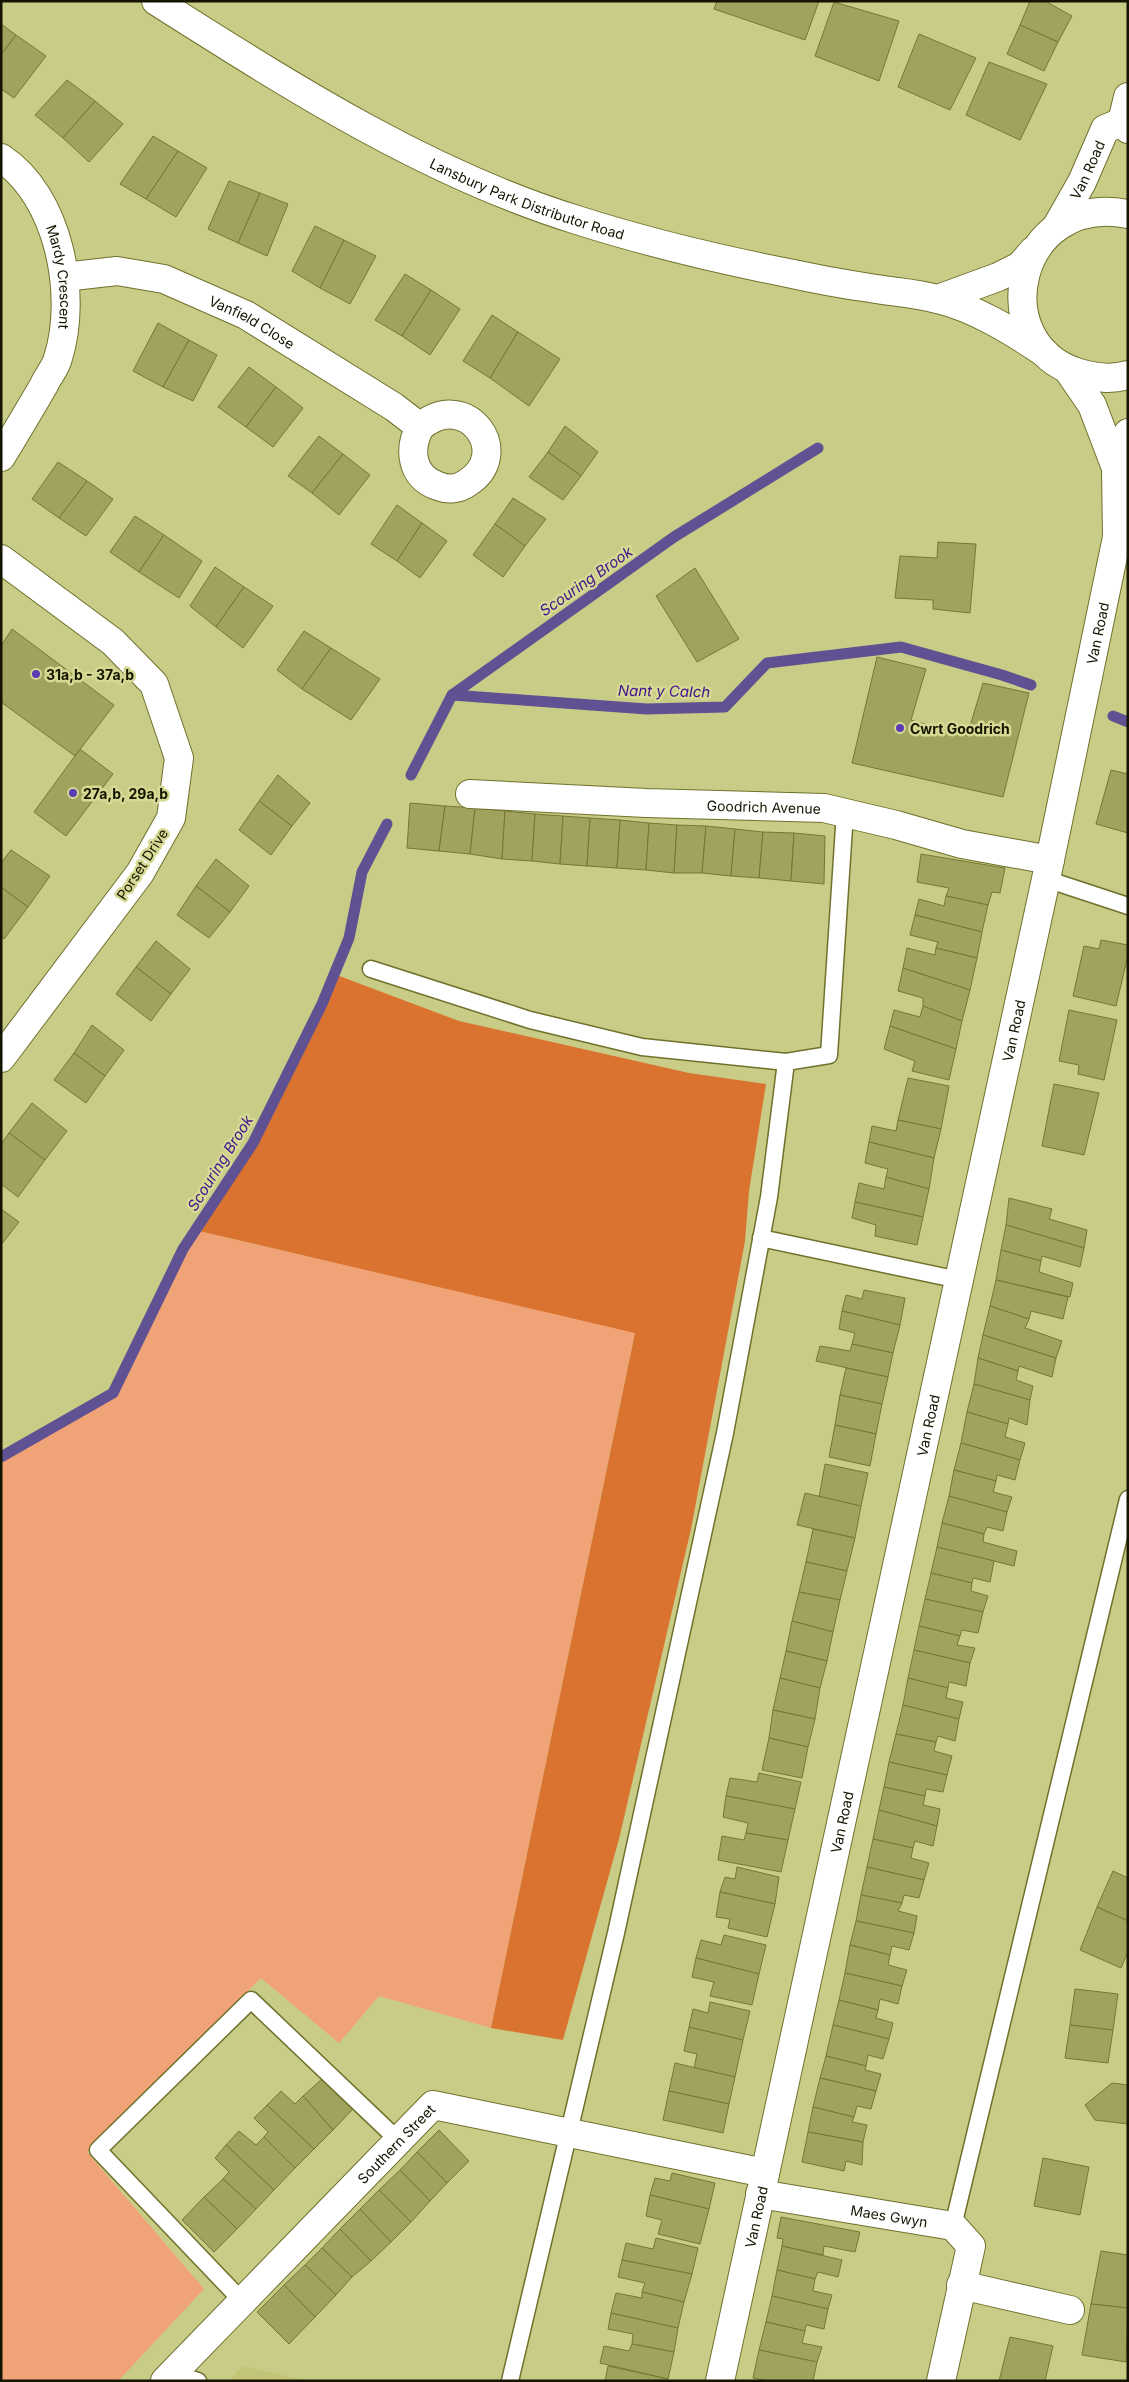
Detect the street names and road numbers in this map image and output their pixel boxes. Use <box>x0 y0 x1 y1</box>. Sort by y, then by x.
street label: Van Road <box>1066 138 1108 202</box>
street label: Lansbury Park Distributor Road <box>427 154 627 242</box>
street label: Mardy Crescent <box>43 222 74 331</box>
street label: Vanfield Close <box>207 291 298 352</box>
street label: Van Road <box>1082 601 1112 666</box>
street label: Goodrich Avenue <box>706 796 821 816</box>
street label: Porset Drive <box>113 825 171 903</box>
street label: Van Road <box>998 998 1028 1063</box>
street label: Van Road <box>912 1393 942 1458</box>
street label: Van Road <box>826 1790 856 1855</box>
street label: Southern Street <box>353 2100 438 2187</box>
street label: Van Road <box>741 2184 771 2249</box>
street label: Maes Gwyn <box>849 2201 929 2230</box>

